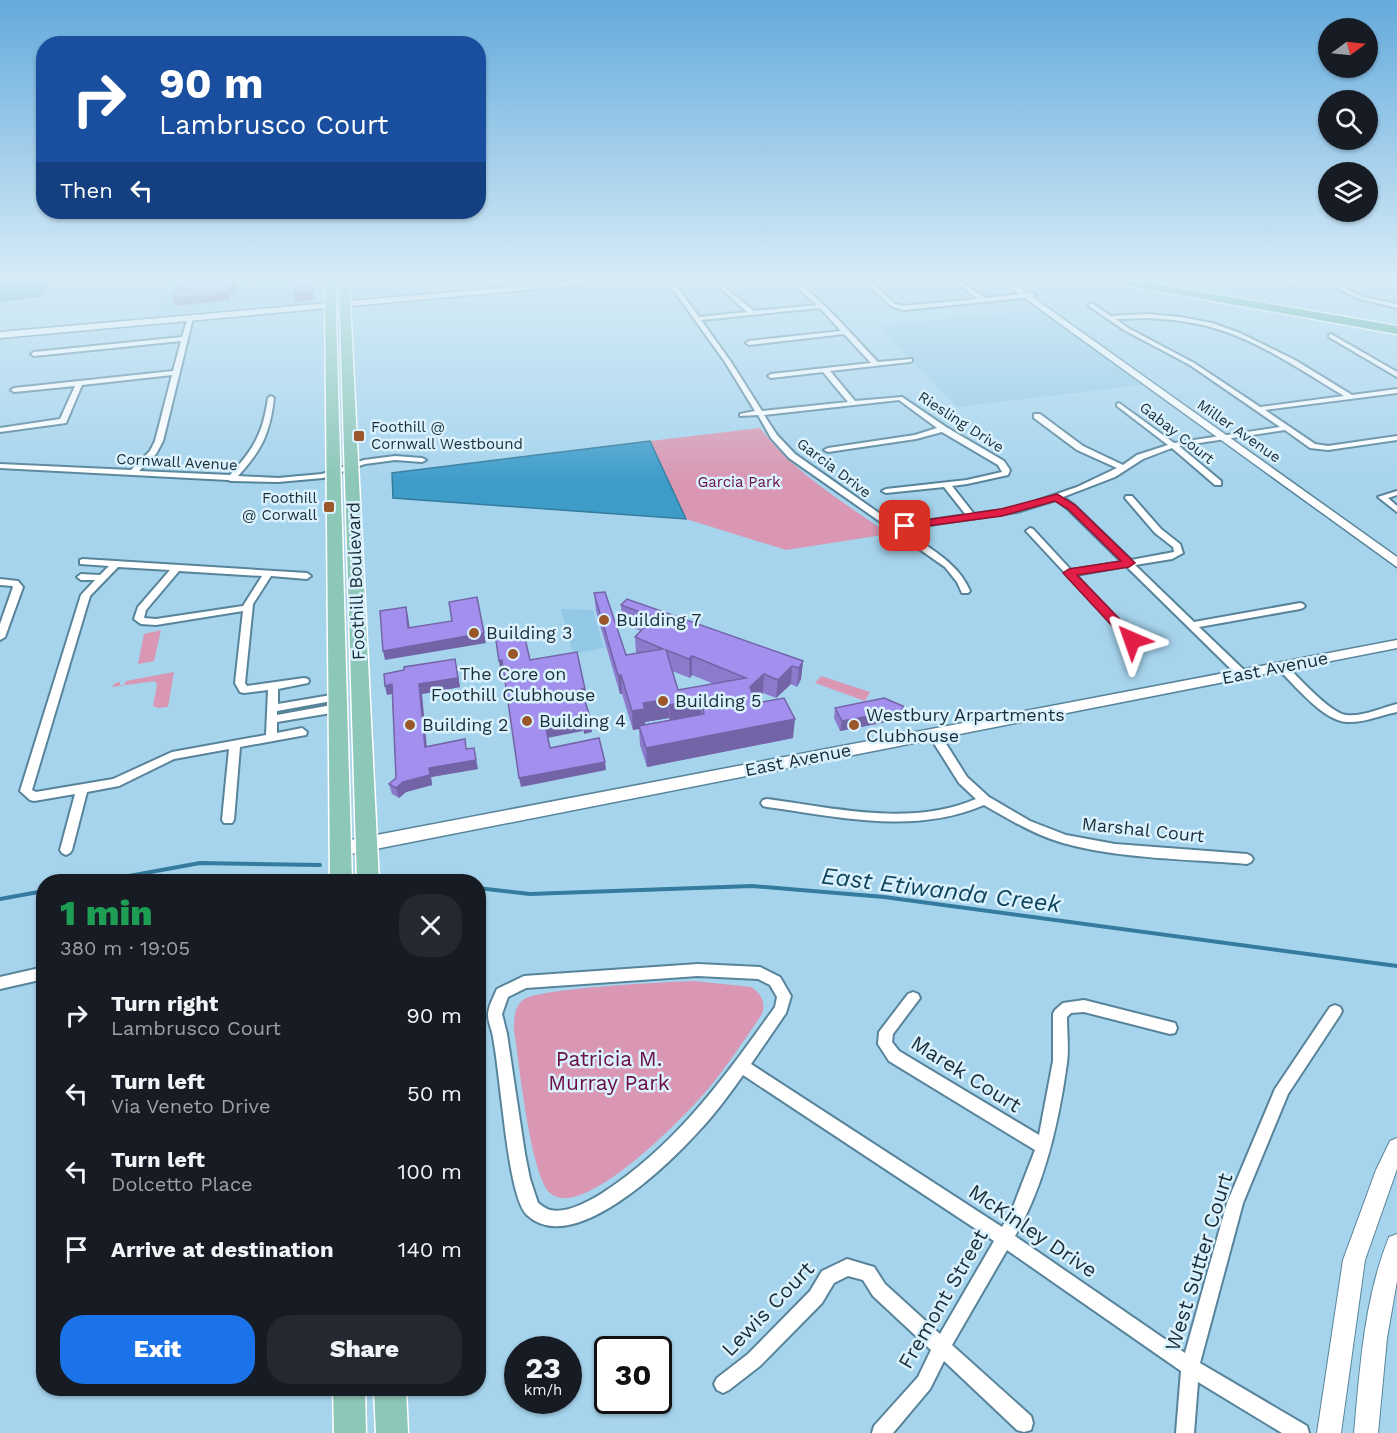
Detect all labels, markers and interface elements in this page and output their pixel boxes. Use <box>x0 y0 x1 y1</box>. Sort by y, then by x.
north arrow <box>1318 18 1378 78</box>
map controls <box>1318 18 1378 222</box>
text: 90 m <box>159 59 263 108</box>
icon: right <box>60 60 138 138</box>
button: search <box>1318 90 1378 150</box>
text: Lambrusco Court <box>159 109 388 141</box>
button: layers <box>1318 162 1378 222</box>
icon: left <box>125 174 158 207</box>
text: Then <box>60 178 113 203</box>
street label: Riesling Drive <box>915 388 1007 456</box>
street label: Miller Avenue <box>1194 396 1284 466</box>
street label: Gabay Court <box>1136 398 1218 468</box>
place label: Foothill @ Cornwall Westbound <box>371 418 523 453</box>
marker: Foothill @ Cornwall Westbound <box>352 429 366 443</box>
street label: Garcia Drive <box>793 434 875 502</box>
street label: Cornwall Avenue <box>116 450 238 474</box>
park label: Garcia Park <box>697 473 781 491</box>
place label: Foothill @ Corwall <box>242 489 317 524</box>
marker: Foothill @ Corwall <box>322 500 336 514</box>
pin <box>879 500 930 551</box>
street label: Foothill Boulevard <box>342 502 369 661</box>
icon: arrive <box>888 509 921 542</box>
position arrow <box>1100 608 1164 672</box>
place label: Building 7 <box>616 609 701 630</box>
marker: Building 7 <box>597 613 611 627</box>
place label: Building 3 <box>486 622 573 643</box>
marker: Building 3 <box>467 626 481 640</box>
marker: The Core on Foothill Clubhouse <box>506 647 520 661</box>
street label: East Avenue <box>1220 647 1330 688</box>
place label: The Core on Foothill Clubhouse <box>431 663 595 705</box>
place label: Building 5 <box>675 690 762 711</box>
marker: Building 5 <box>656 694 670 708</box>
place label: Westbury Arpartments Clubhouse <box>866 704 1065 746</box>
place label: Building 4 <box>539 710 626 731</box>
place label: Building 2 <box>422 714 509 735</box>
marker: Building 4 <box>520 714 534 728</box>
marker: Building 2 <box>403 718 417 732</box>
marker: Westbury Arpartments Clubhouse <box>847 718 861 732</box>
street label: East Avenue <box>743 739 853 780</box>
street label: Marshal Court <box>1081 813 1206 846</box>
water label: East Etiwanda Creek <box>820 861 1063 919</box>
text: 1 min <box>60 892 153 934</box>
button: close <box>399 894 462 957</box>
text: 380 m · 19:05 <box>60 936 190 960</box>
text: Turn right <box>111 991 218 1016</box>
icon: right <box>60 999 93 1032</box>
text: 90 m <box>406 1003 462 1028</box>
text: Lambrusco Court <box>111 1016 281 1040</box>
street label: Marek Court <box>906 1030 1026 1117</box>
park label: Patricia M. Murray Park <box>548 1046 670 1095</box>
text: Turn left <box>111 1069 205 1094</box>
icon: left <box>60 1077 93 1110</box>
text: 50 m <box>407 1081 462 1106</box>
text: Via Veneto Drive <box>111 1094 270 1118</box>
text: Turn left <box>111 1147 205 1172</box>
icon: left <box>60 1155 93 1188</box>
text: 100 m <box>398 1159 462 1184</box>
street label: West Sutter Court <box>1159 1169 1238 1354</box>
text: Dolcetto Place <box>111 1172 253 1196</box>
street label: McKinley Drive <box>964 1178 1102 1283</box>
street label: Fremont Street <box>893 1224 993 1373</box>
icon: arrive <box>60 1233 93 1266</box>
text: Arrive at destination <box>111 1237 334 1262</box>
text: 140 m <box>398 1237 462 1262</box>
street label: Lewis Court <box>716 1256 819 1361</box>
button: Exit <box>60 1315 255 1384</box>
button: Share <box>267 1315 462 1384</box>
speed limit sign: 30 <box>594 1336 672 1414</box>
text: 23 <box>525 1350 561 1385</box>
text: km/h <box>524 1381 562 1399</box>

